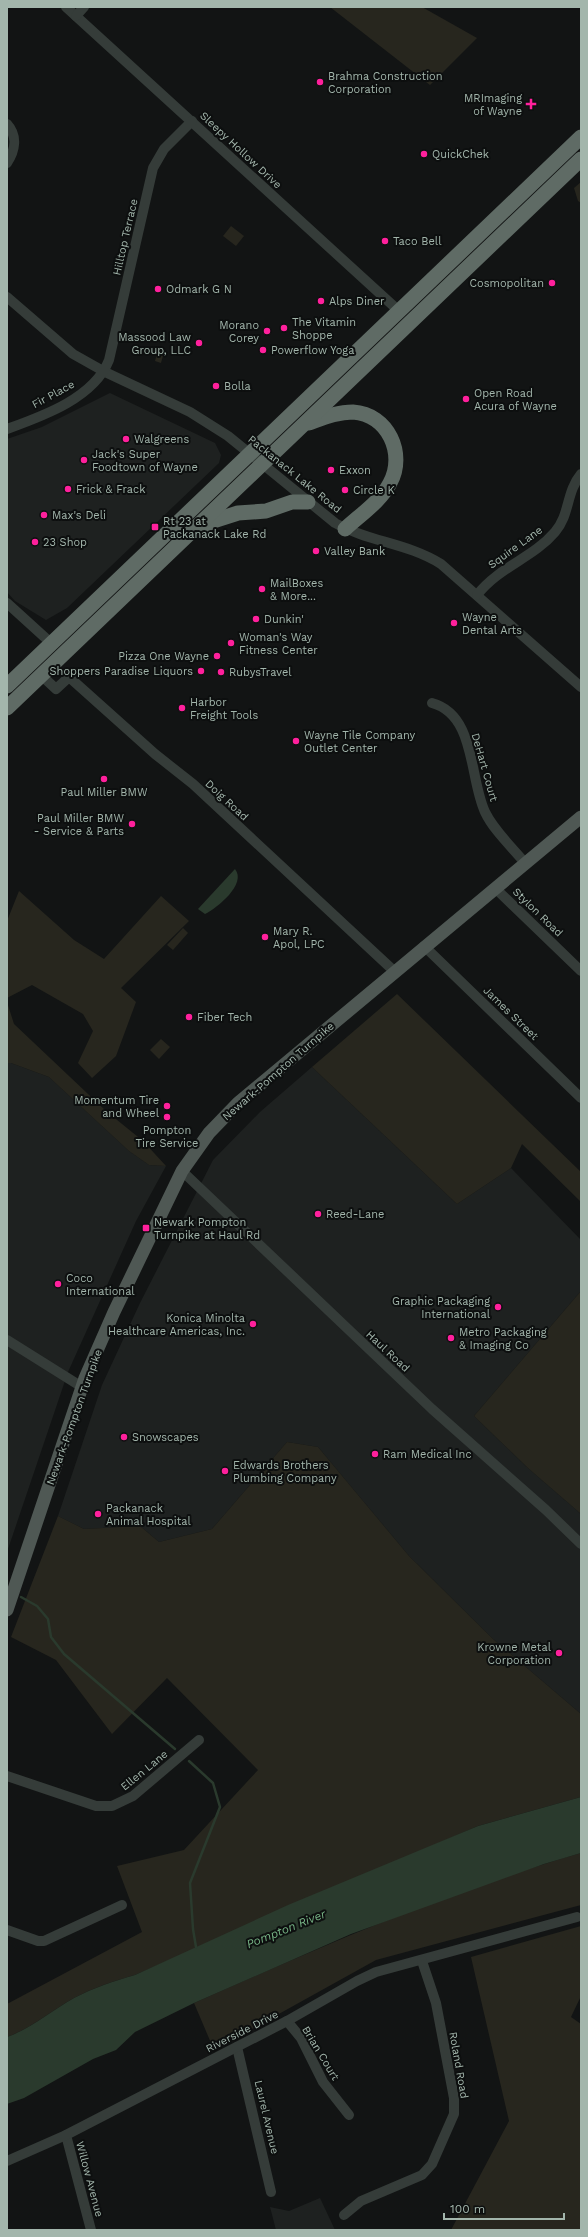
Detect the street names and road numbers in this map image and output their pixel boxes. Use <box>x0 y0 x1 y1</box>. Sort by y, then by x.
street label: Sleepy Hollow Drive <box>197 109 284 192</box>
street label: Hilltop Terrace <box>110 197 141 277</box>
street label: Fir Place <box>30 378 77 411</box>
street label: Packanack Lake Road <box>245 433 344 516</box>
street label: Squire Lane <box>486 523 545 571</box>
street label: DeHart Court <box>469 731 501 803</box>
street label: Doig Road <box>203 777 251 824</box>
street label: Stylon Road <box>510 885 565 940</box>
street label: James Street <box>480 984 541 1043</box>
street label: Newark-Pompton Turnpike <box>220 1019 337 1123</box>
street label: Haul Road <box>363 1328 412 1375</box>
street label: Newark-Pompton Turnpike <box>44 1348 105 1487</box>
street label: Ellen Lane <box>118 1748 170 1793</box>
street label: Riverside Drive <box>204 2008 281 2055</box>
street label: Brian Court <box>299 2024 342 2083</box>
street label: Roland Road <box>446 2031 471 2100</box>
street label: Laurel Avenue <box>252 2079 281 2155</box>
street label: Willow Avenue <box>73 2140 106 2218</box>

